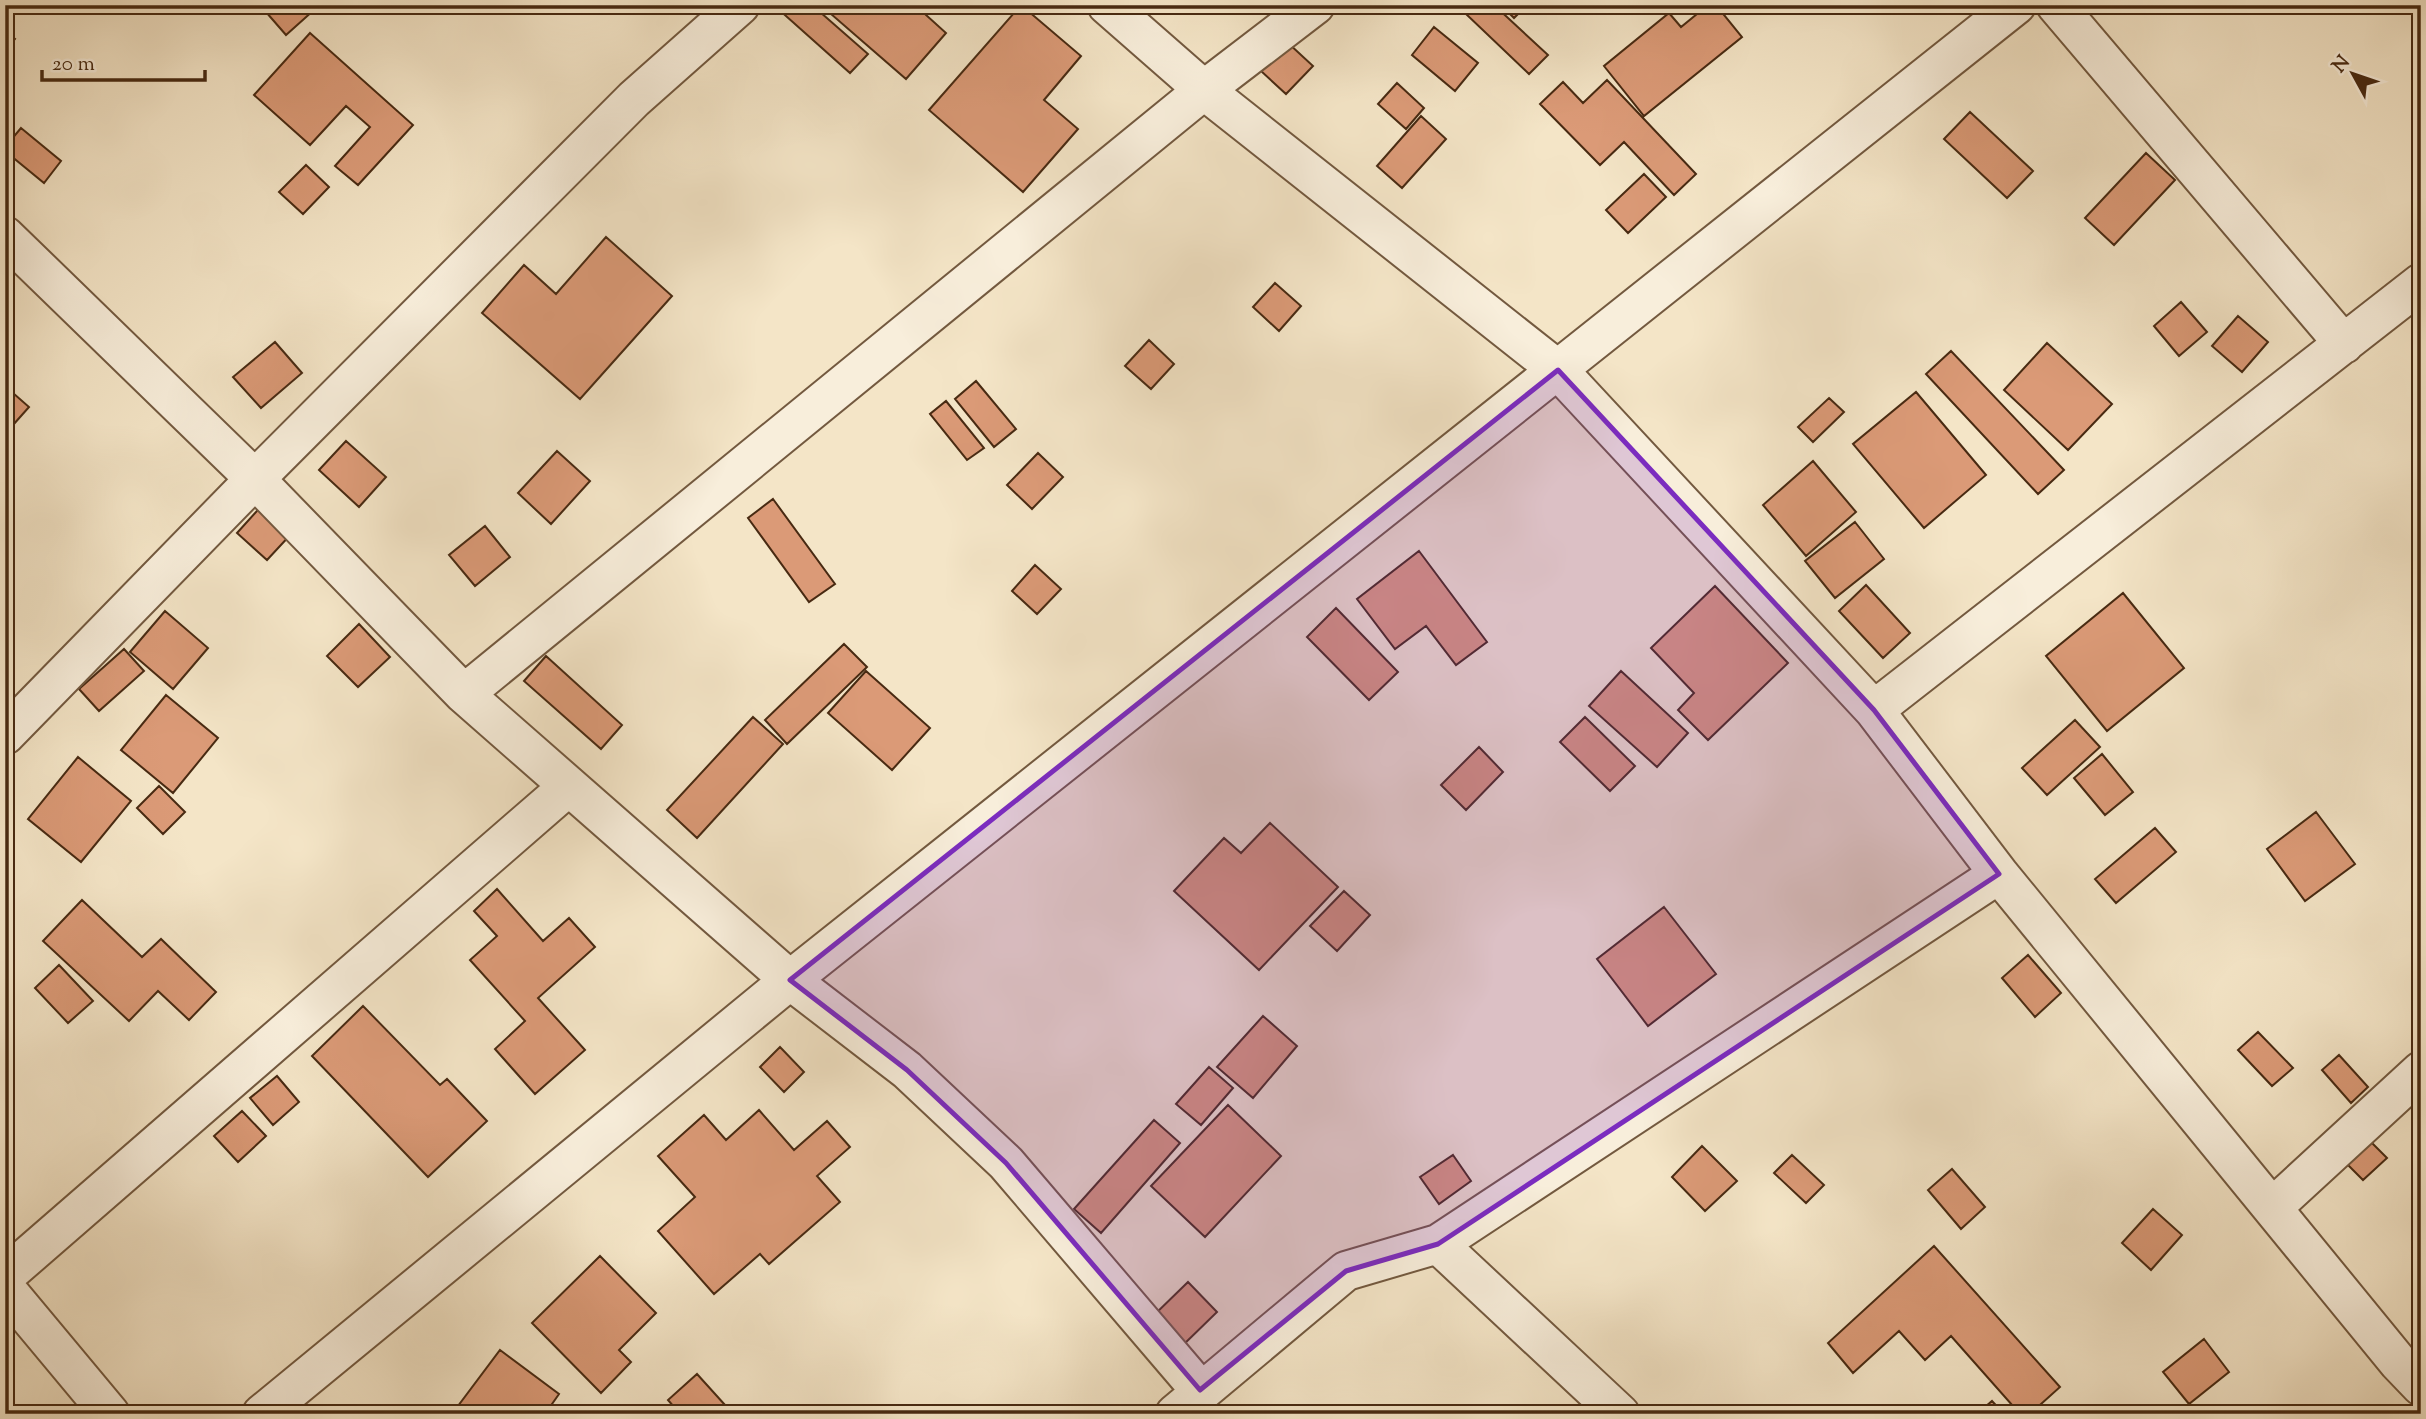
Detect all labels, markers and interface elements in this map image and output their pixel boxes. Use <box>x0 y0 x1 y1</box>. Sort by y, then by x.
scale bar <box>42 38 205 82</box>
north arrow <box>2318 38 2388 108</box>
text: 20 m <box>52 50 95 80</box>
text: N <box>2327 50 2357 79</box>

